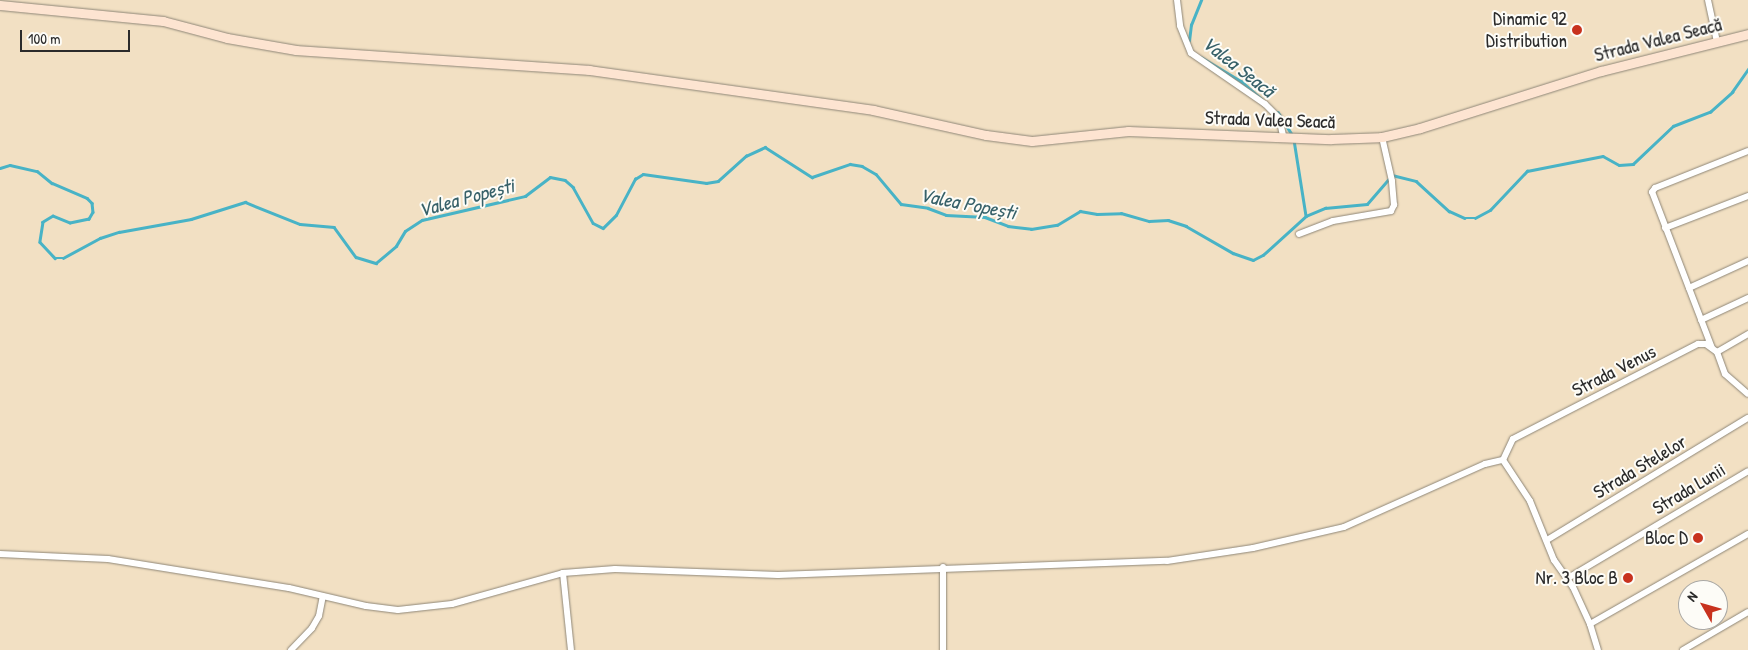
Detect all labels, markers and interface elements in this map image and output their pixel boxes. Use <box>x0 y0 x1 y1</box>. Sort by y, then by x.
place label: Dinamic 92 Distribution <box>1486 8 1567 52</box>
street label: Strada Valea Seacă <box>1592 13 1724 67</box>
scale bar <box>22 20 132 52</box>
marker: Dinamic 92 Distribution <box>1571 24 1583 36</box>
text: 100 m <box>28 28 61 49</box>
water label: Valea Seacă <box>1198 30 1280 102</box>
street label: Strada Valea Seacă <box>1204 106 1336 134</box>
water label: Valea Popești <box>416 173 516 221</box>
water label: Valea Popești <box>918 182 1018 224</box>
street label: Strada Venus <box>1568 340 1660 402</box>
street label: Strada Stelelor <box>1589 430 1691 504</box>
street label: Strada Lunii <box>1648 458 1730 520</box>
place label: Bloc D <box>1645 527 1688 549</box>
marker: Bloc D <box>1692 532 1704 544</box>
place label: Nr. 3 Bloc B <box>1536 567 1618 589</box>
marker: Nr. 3 Bloc B <box>1622 572 1634 584</box>
north arrow <box>1678 580 1728 630</box>
text: N <box>1682 587 1701 605</box>

